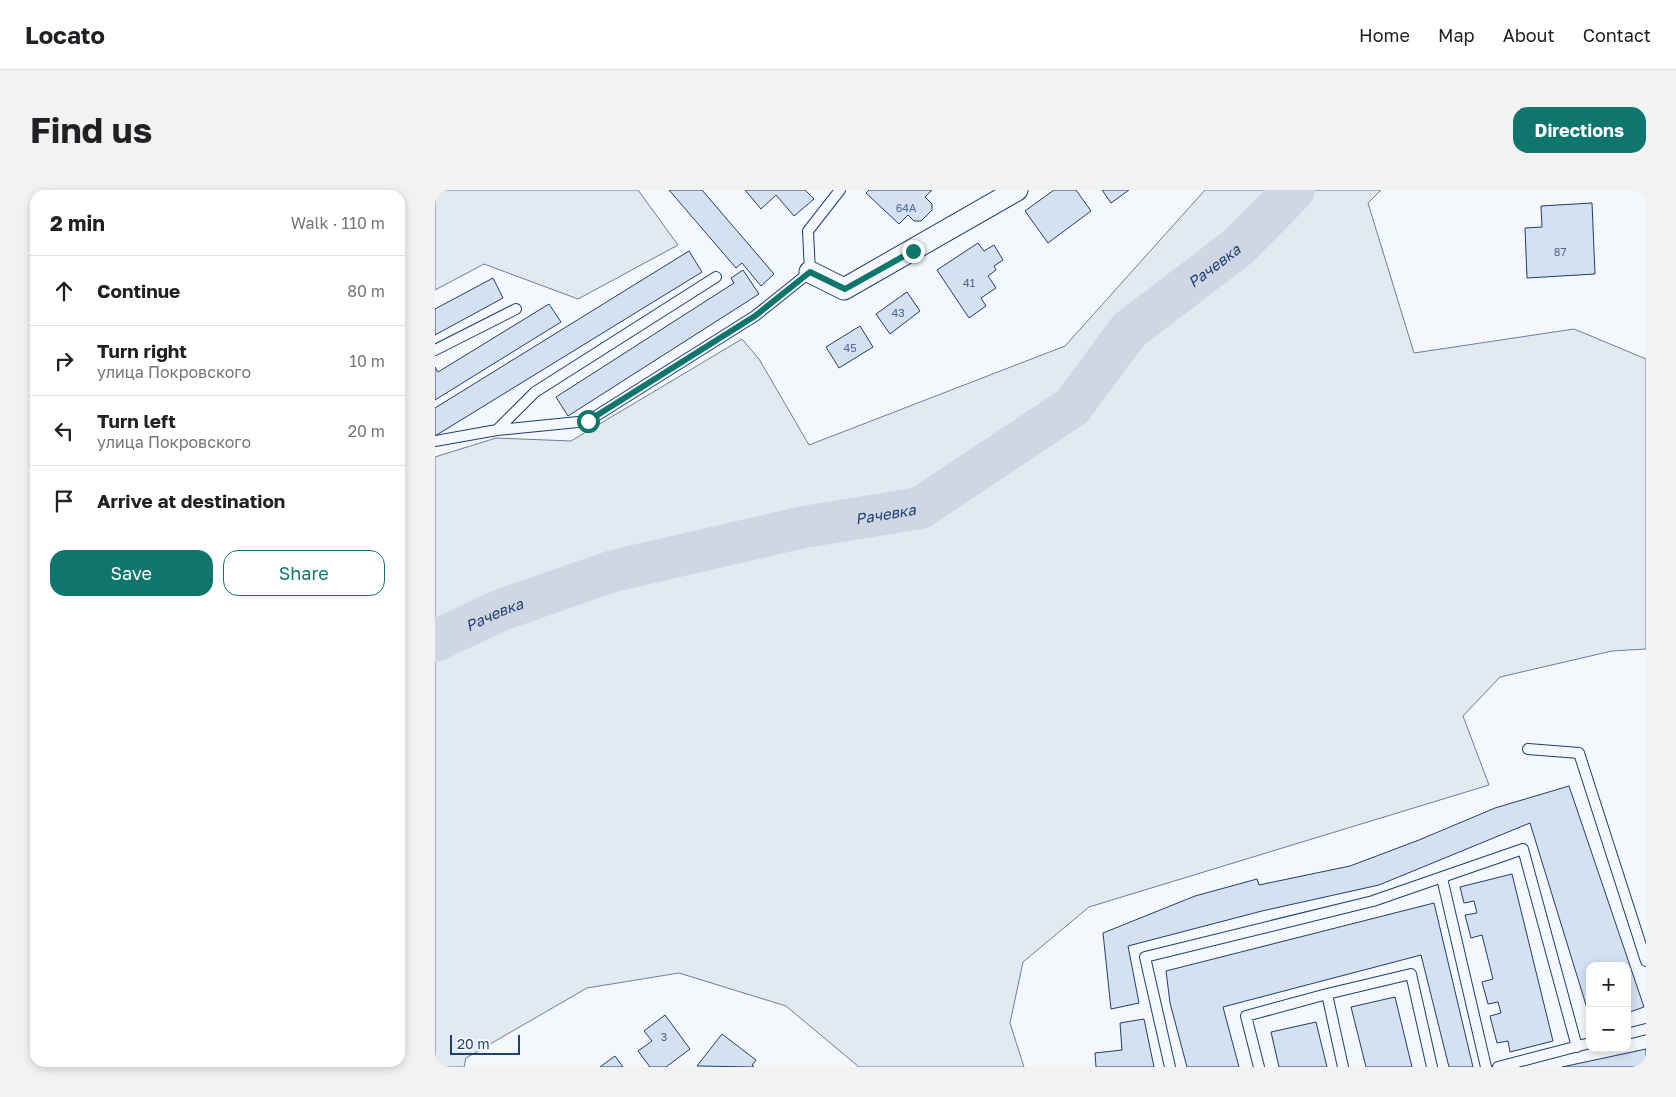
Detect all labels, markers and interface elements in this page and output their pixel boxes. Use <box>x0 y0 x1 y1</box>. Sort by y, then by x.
text: Locato <box>25 20 105 49</box>
text: Home <box>1359 24 1410 46</box>
text: Map <box>1438 24 1475 46</box>
text: About <box>1503 24 1555 46</box>
text: Contact <box>1583 24 1651 46</box>
button: Directions <box>1513 107 1646 153</box>
text: Find us <box>30 109 152 151</box>
house number: 64А <box>896 201 917 214</box>
text: 2 min <box>50 210 105 236</box>
text: Walk · 110 m <box>291 213 385 233</box>
route end <box>902 240 925 263</box>
water label: Рачевка <box>1184 240 1244 291</box>
house number: 87 <box>1554 245 1566 258</box>
house number: 41 <box>963 276 975 289</box>
icon: ahead <box>50 277 78 305</box>
text: Continue <box>97 279 180 302</box>
text: 80 m <box>347 281 385 301</box>
house number: 43 <box>891 306 905 319</box>
text: Turn right <box>97 339 187 362</box>
house number: 45 <box>843 341 857 354</box>
icon: right <box>50 347 78 375</box>
text: 10 m <box>349 351 385 371</box>
text: улица Покровского <box>97 362 251 382</box>
text: Turn left <box>97 409 176 432</box>
route start <box>577 410 600 433</box>
icon: left <box>50 417 78 445</box>
text: 20 m <box>348 421 385 441</box>
text: улица Покровского <box>97 432 251 452</box>
icon: arrive <box>50 487 78 515</box>
text: Arrive at destination <box>97 489 285 512</box>
water label: Рачевка <box>854 500 917 527</box>
button: Save <box>50 550 213 596</box>
button: Share <box>223 550 385 596</box>
water label: Рачевка <box>462 594 526 634</box>
map controls <box>1586 962 1631 1052</box>
button: + <box>1586 962 1631 1007</box>
button: − <box>1586 1007 1631 1052</box>
house number: 3 <box>661 1030 667 1043</box>
scale bar <box>450 1032 520 1055</box>
text: 20 m <box>457 1035 490 1052</box>

